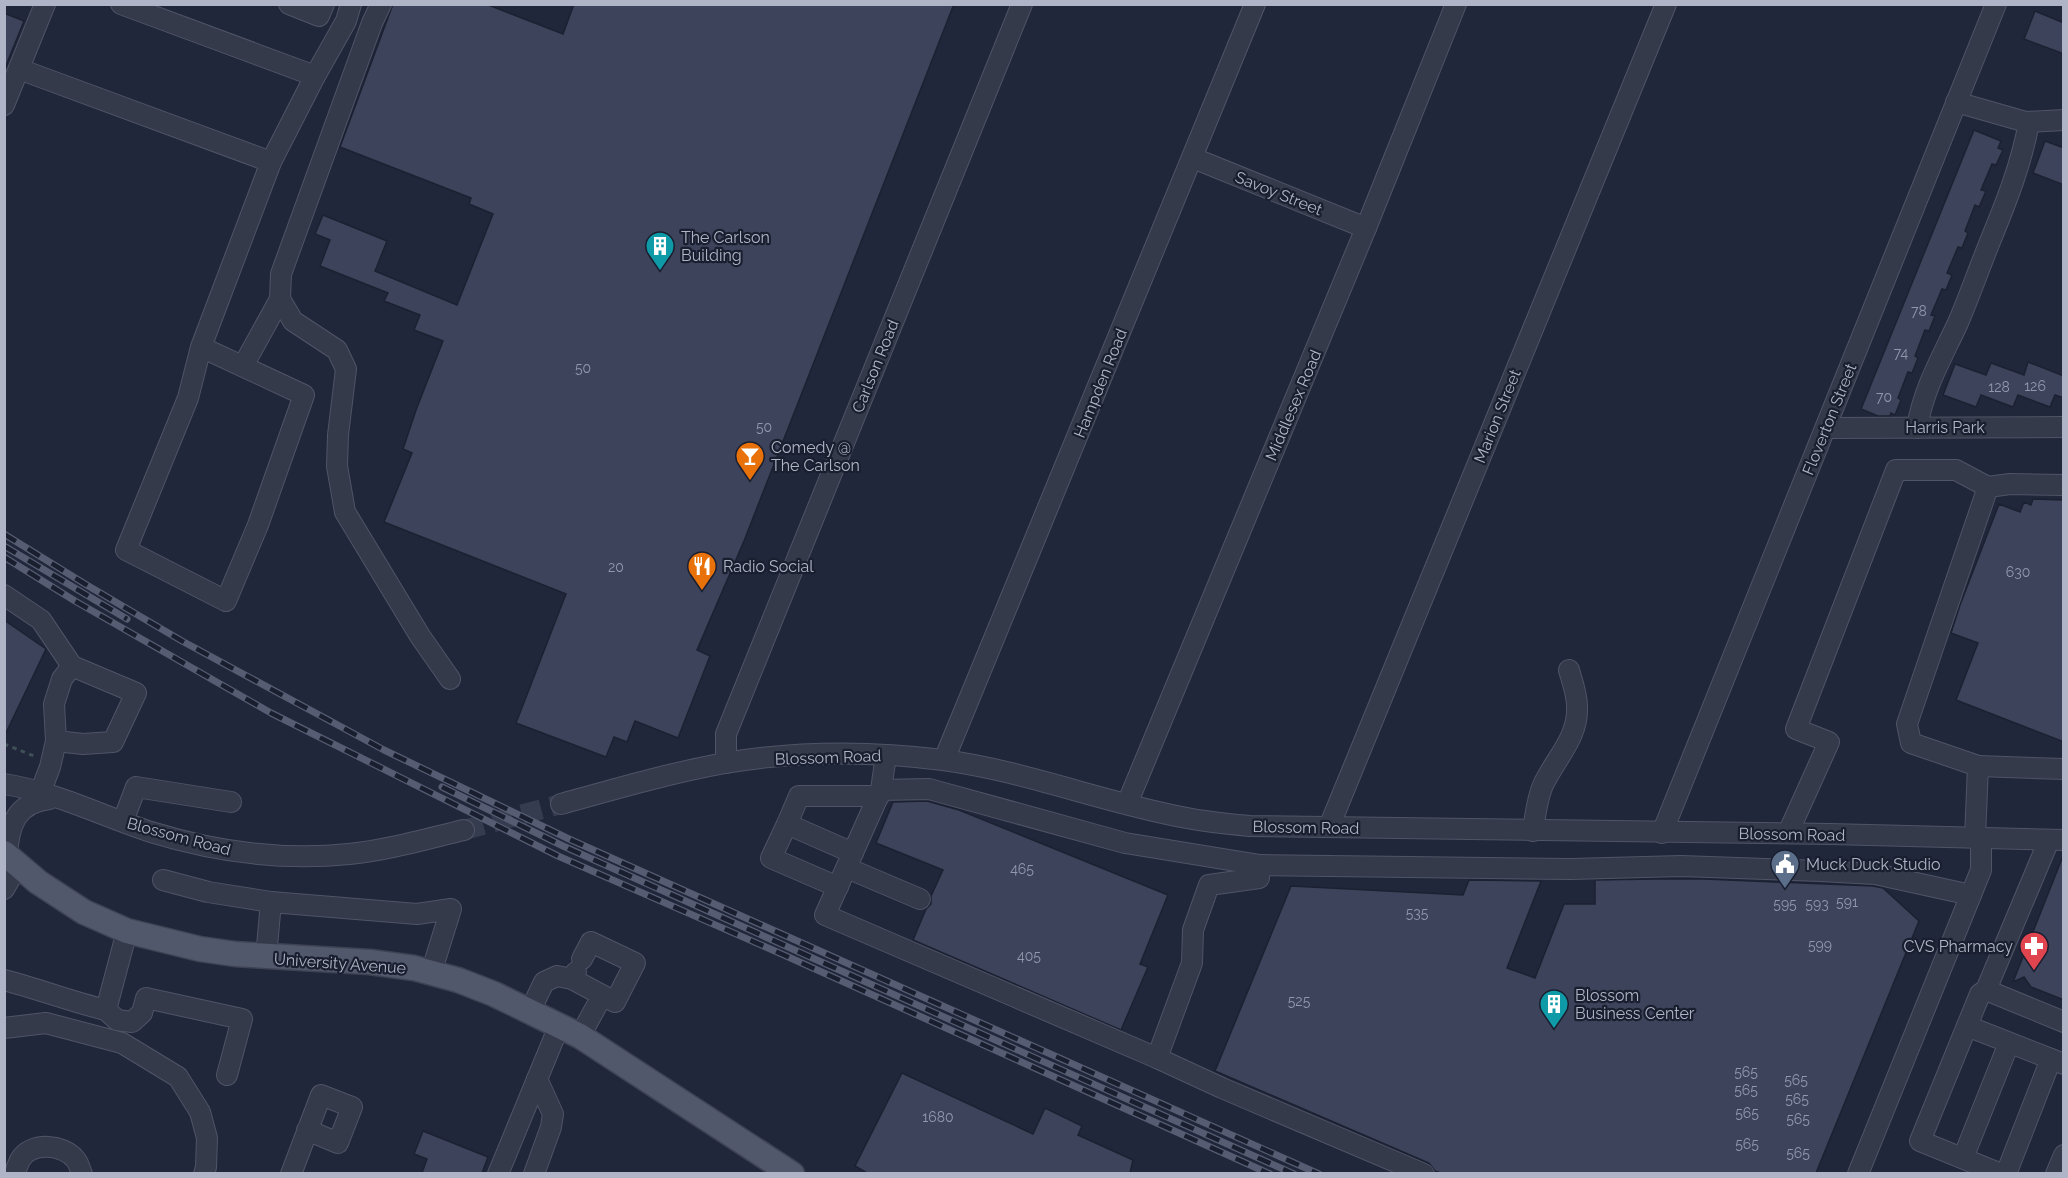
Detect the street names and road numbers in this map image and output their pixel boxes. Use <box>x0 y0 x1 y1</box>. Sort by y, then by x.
street label: Savoy Street <box>1232 167 1326 220</box>
street label: Carlson Road <box>848 317 903 416</box>
street label: Hampden Road <box>1070 326 1131 441</box>
street label: Middlesex Road <box>1262 347 1325 463</box>
street label: Floverton Street <box>1798 360 1861 478</box>
street label: Marion Street <box>1470 366 1525 466</box>
street label: Harris Park <box>1905 418 1985 437</box>
street label: Blossom Road <box>774 746 882 769</box>
street label: Blossom Road <box>125 814 233 859</box>
street label: Blossom Road <box>1252 817 1360 838</box>
street label: Blossom Road <box>1738 824 1846 845</box>
street label: University Avenue <box>273 949 407 978</box>

